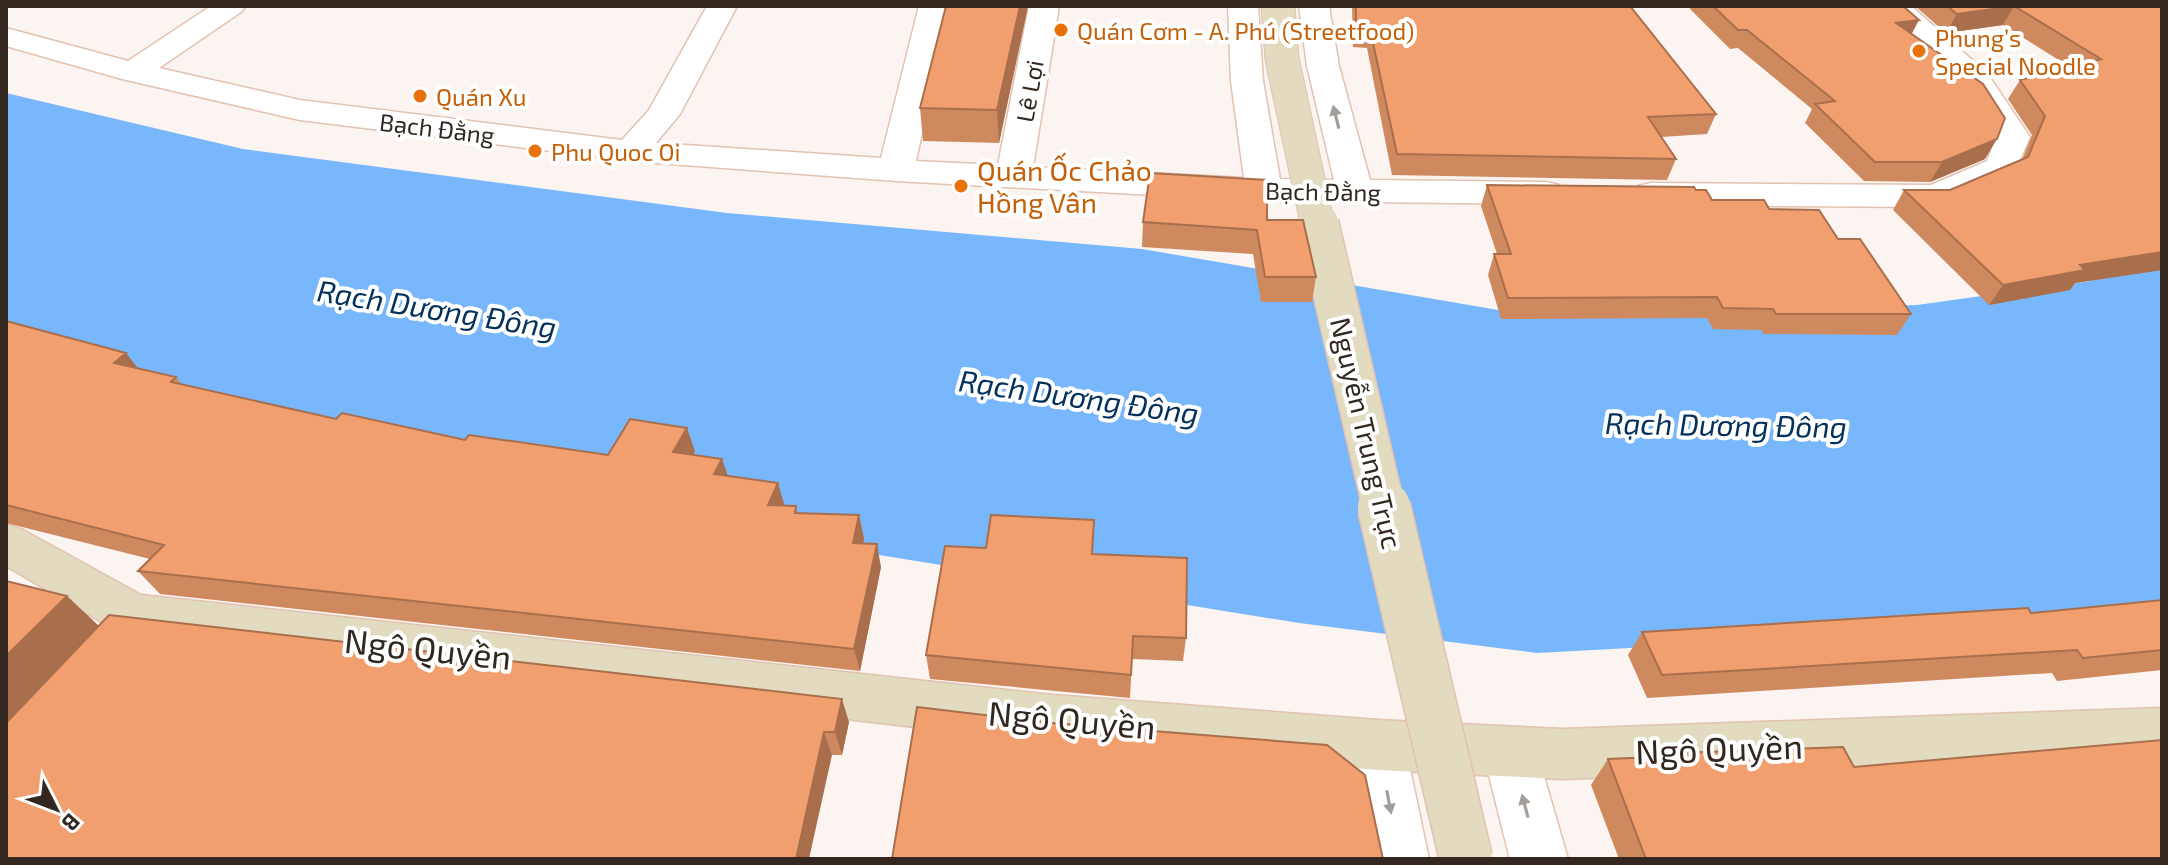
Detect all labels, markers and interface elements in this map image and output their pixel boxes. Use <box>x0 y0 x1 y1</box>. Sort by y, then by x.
place label: Quán Cơm - A. Phú (Streetfood) <box>1077 16 1414 45</box>
marker: Quán Cơm - A. Phú (Streetfood) <box>1052 21 1070 39</box>
place label: Phung’s Special Noodle <box>1935 23 2096 80</box>
marker: Phung’s Special Noodle <box>1910 42 1928 60</box>
street label: Lê Lợi <box>1009 58 1049 124</box>
place label: Quán Xu <box>436 82 526 111</box>
marker: Quán Xu <box>411 87 429 105</box>
one-way arrow <box>1329 104 1341 129</box>
street label: Bạch Đằng <box>378 107 496 149</box>
place label: Phu Quoc Oi <box>551 137 681 166</box>
marker: Phu Quoc Oi <box>526 142 544 160</box>
place label: Quán Ốc Chảo Hồng Vân <box>977 152 1152 219</box>
street label: Bạch Đằng <box>1265 175 1381 207</box>
marker: Quán Ốc Chảo Hồng Vân <box>952 177 970 195</box>
water label: Rạch Dương Đông <box>315 271 559 345</box>
street label: Nguyễn Trung Trực <box>1324 314 1410 552</box>
water label: Rạch Dương Đông <box>957 361 1201 431</box>
water label: Rạch Dương Đông <box>1605 404 1847 444</box>
street label: Ngô Quyền <box>343 619 513 677</box>
street label: Ngô Quyền <box>987 691 1157 747</box>
street label: Ngô Quyền <box>1635 725 1803 771</box>
north arrow <box>16 769 96 849</box>
one-way arrow <box>1383 790 1395 815</box>
one-way arrow <box>1518 793 1531 817</box>
text: B <box>57 809 86 837</box>

